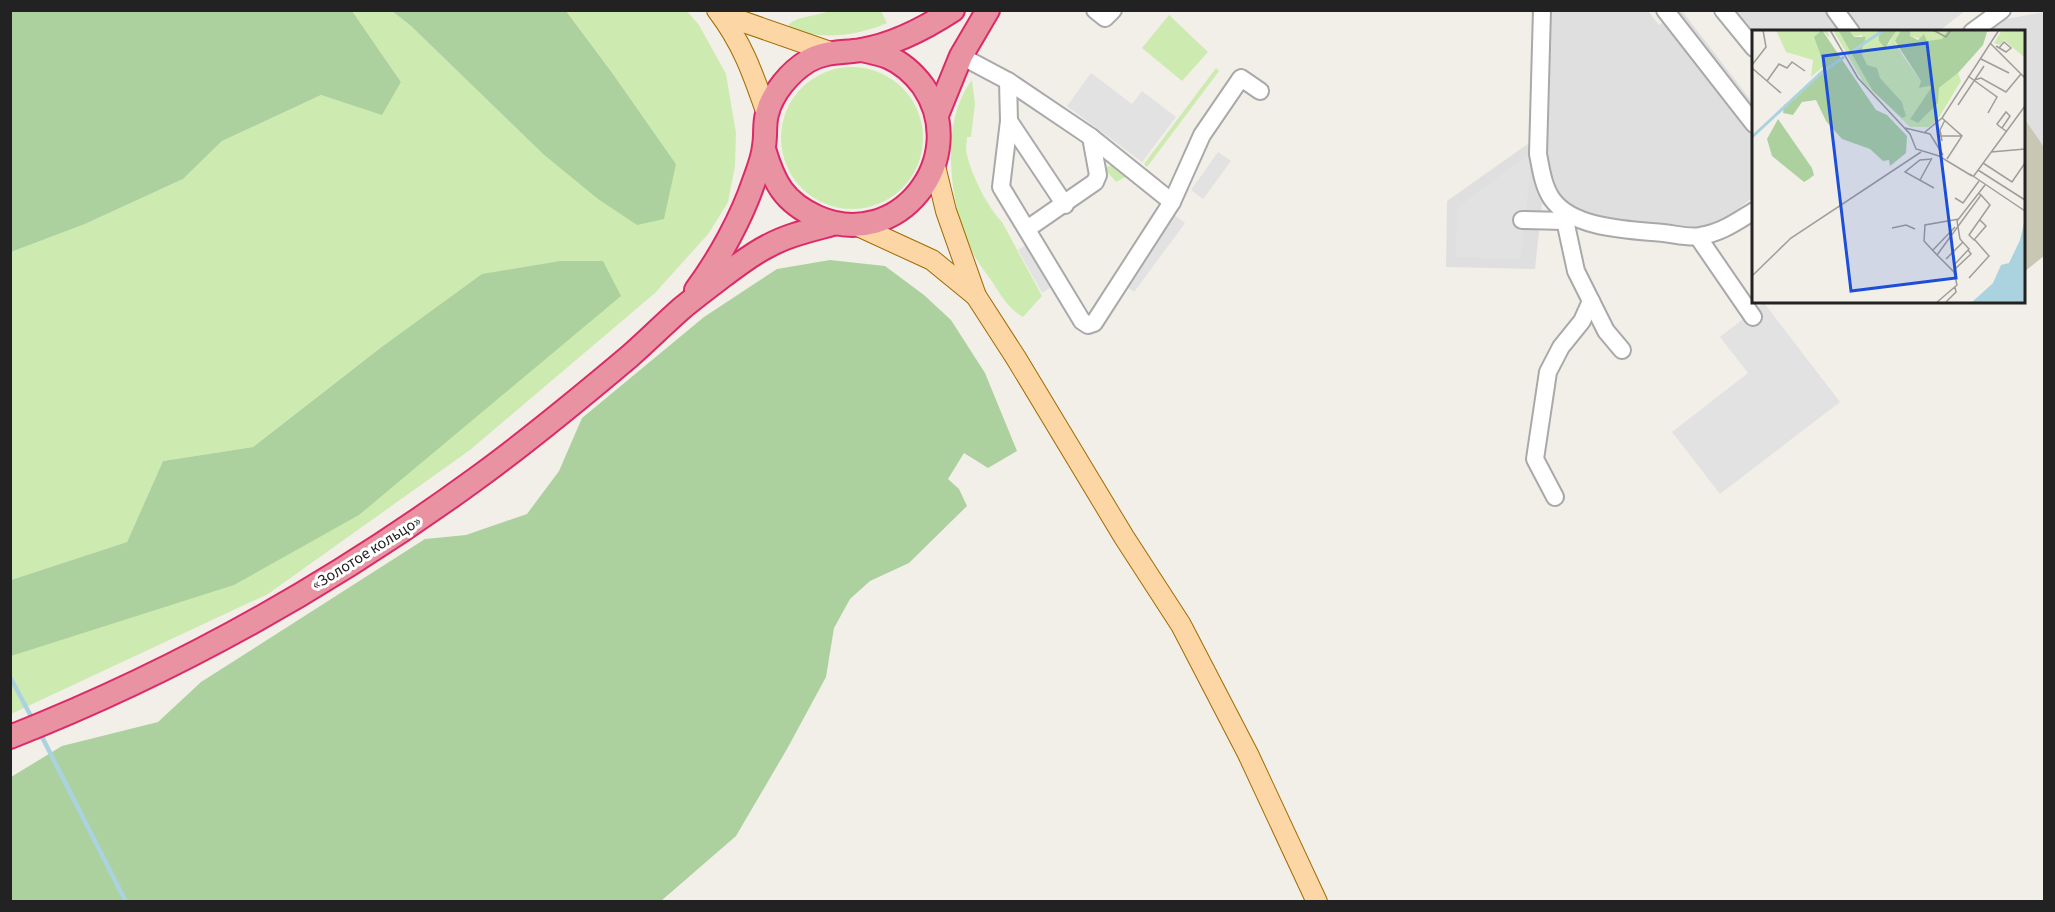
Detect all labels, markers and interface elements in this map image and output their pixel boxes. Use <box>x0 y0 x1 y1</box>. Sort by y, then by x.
inset map <box>1752 30 2025 303</box>
street label: «Золотое кольцо» <box>308 510 426 595</box>

